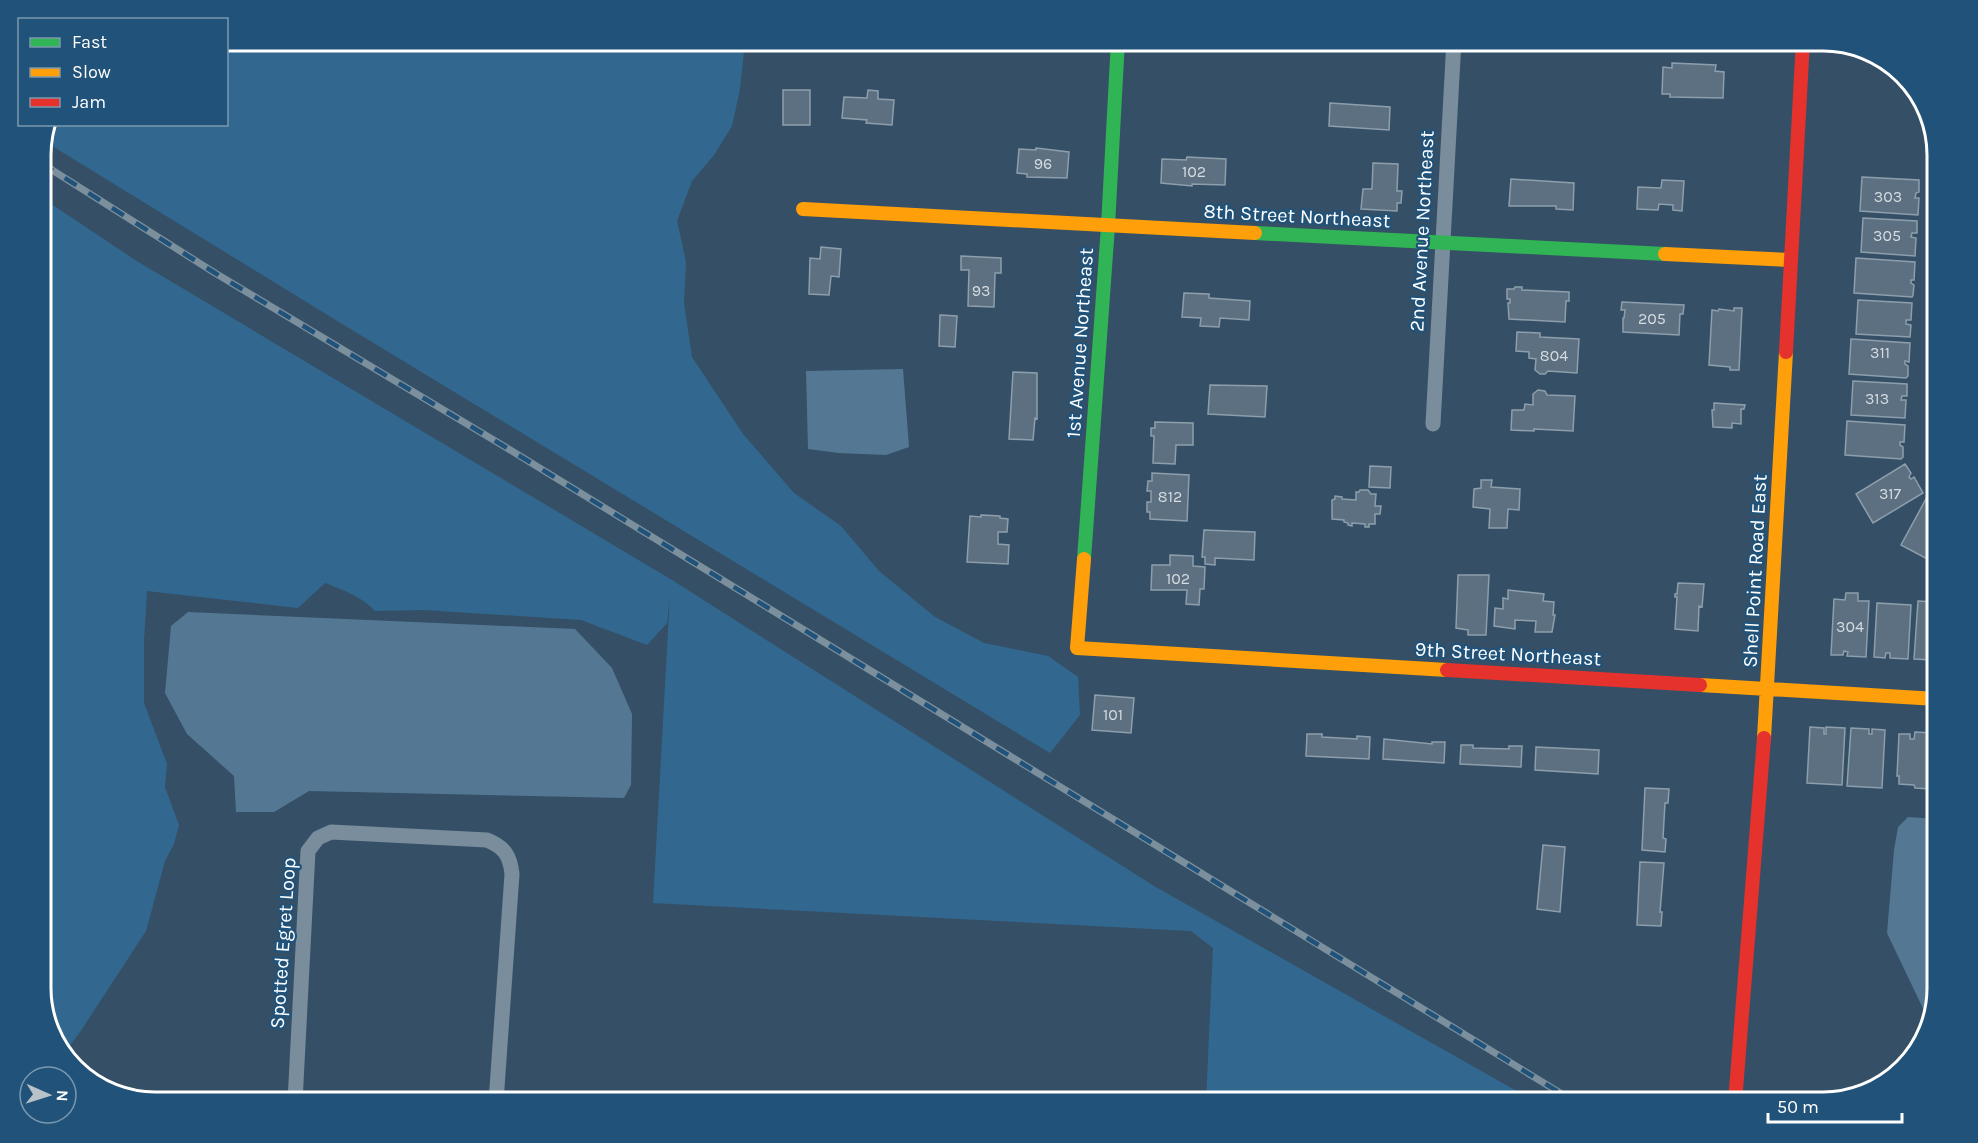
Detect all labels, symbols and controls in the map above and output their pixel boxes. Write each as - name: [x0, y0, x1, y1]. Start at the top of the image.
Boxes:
- legend: [18, 18, 228, 126]
- text: Fast: [72, 31, 107, 53]
- text: Slow: [72, 61, 111, 83]
- text: Jam: [72, 91, 106, 113]
- street label: 2nd Avenue Northeast: [1405, 129, 1439, 332]
- house number: 96: [1034, 154, 1052, 173]
- house number: 102: [1182, 162, 1206, 181]
- house number: 303: [1874, 187, 1902, 206]
- street label: 8th Street Northeast: [1203, 200, 1391, 232]
- house number: 305: [1873, 226, 1901, 245]
- street label: 1st Avenue Northeast: [1062, 247, 1098, 439]
- house number: 93: [972, 281, 990, 300]
- house number: 205: [1638, 309, 1666, 328]
- house number: 311: [1870, 343, 1890, 362]
- house number: 804: [1540, 346, 1568, 365]
- house number: 313: [1865, 389, 1889, 408]
- street label: Shell Point Road East: [1738, 473, 1772, 668]
- house number: 317: [1879, 484, 1902, 503]
- house number: 812: [1158, 487, 1182, 506]
- house number: 102: [1166, 569, 1190, 588]
- house number: 304: [1836, 617, 1864, 636]
- street label: 9th Street Northeast: [1414, 638, 1602, 670]
- house number: 101: [1103, 705, 1123, 724]
- street label: Spotted Egret Loop: [266, 856, 300, 1030]
- north arrow: [18, 1065, 78, 1125]
- scale bar: [1768, 1086, 1902, 1124]
- text: N: [53, 1090, 72, 1102]
- text: 50 m: [1777, 1096, 1819, 1118]

